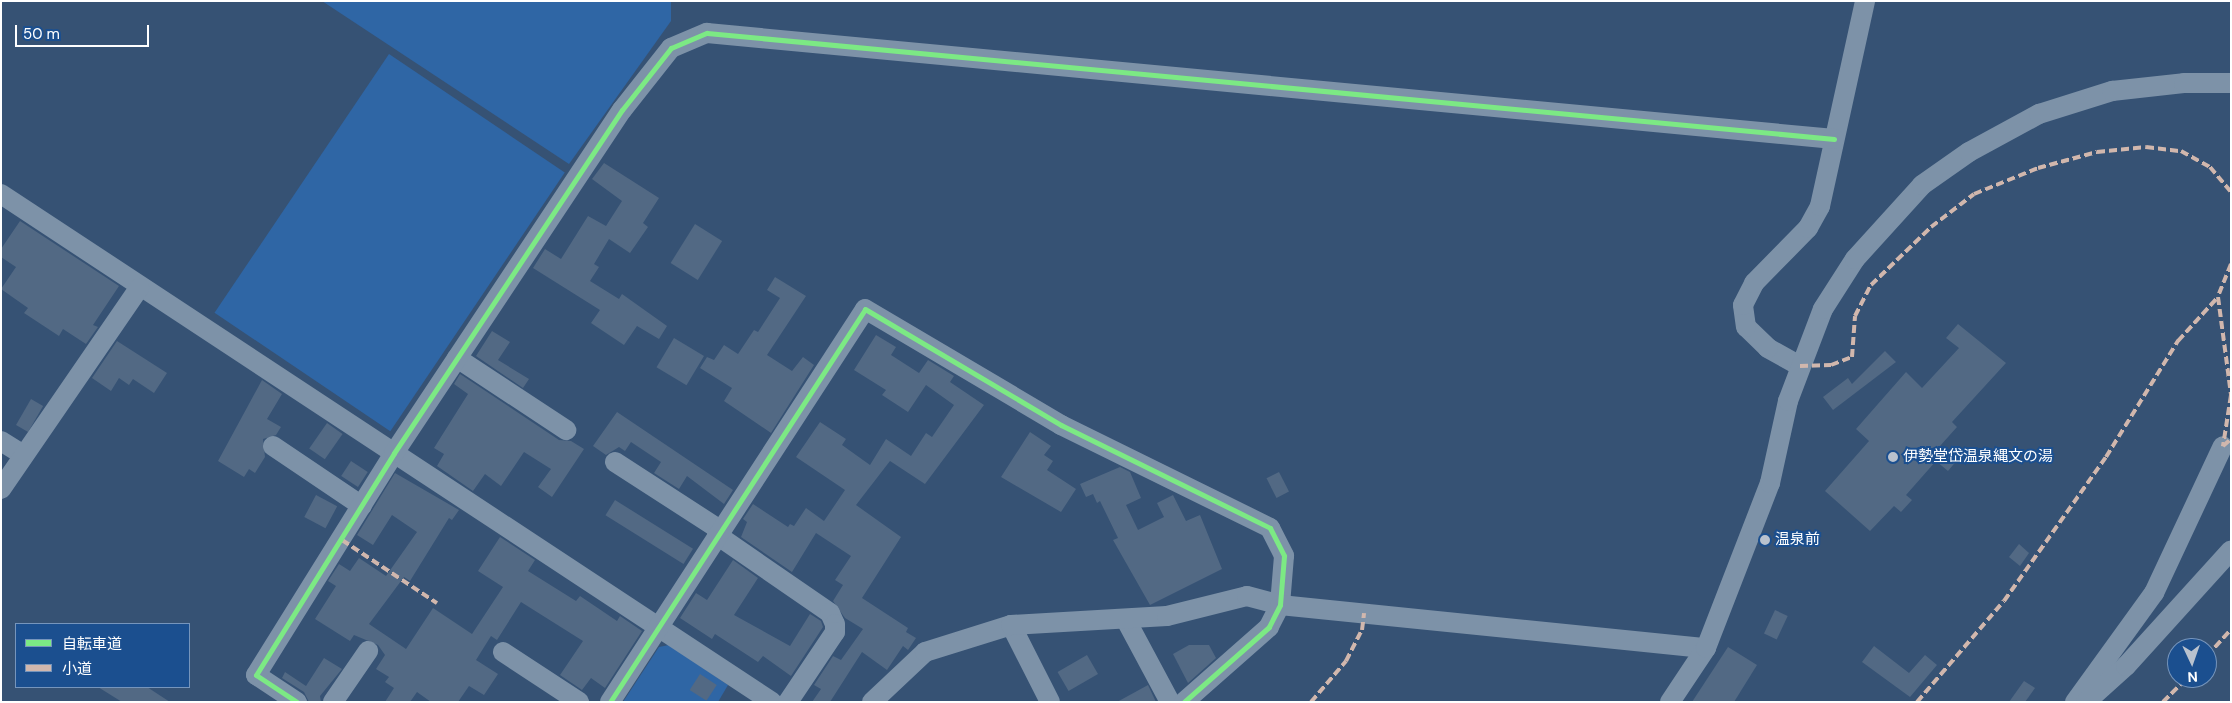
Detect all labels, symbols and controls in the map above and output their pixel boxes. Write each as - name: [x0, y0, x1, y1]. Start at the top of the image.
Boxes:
- scale bar: [18, 15, 151, 47]
- text: 50 m: [23, 24, 60, 44]
- place label: 伊勢堂岱温泉縄文の湯: [1903, 448, 2053, 466]
- marker: 伊勢堂岱温泉縄文の湯: [1887, 451, 1899, 463]
- place label: 温泉前: [1775, 531, 1820, 549]
- marker: 温泉前: [1759, 534, 1771, 546]
- legend: [15, 623, 190, 688]
- text: 自転車道: [62, 634, 122, 654]
- north arrow: [2167, 638, 2217, 688]
- text: 小道: [62, 659, 92, 679]
- text: N: [2187, 668, 2198, 686]

